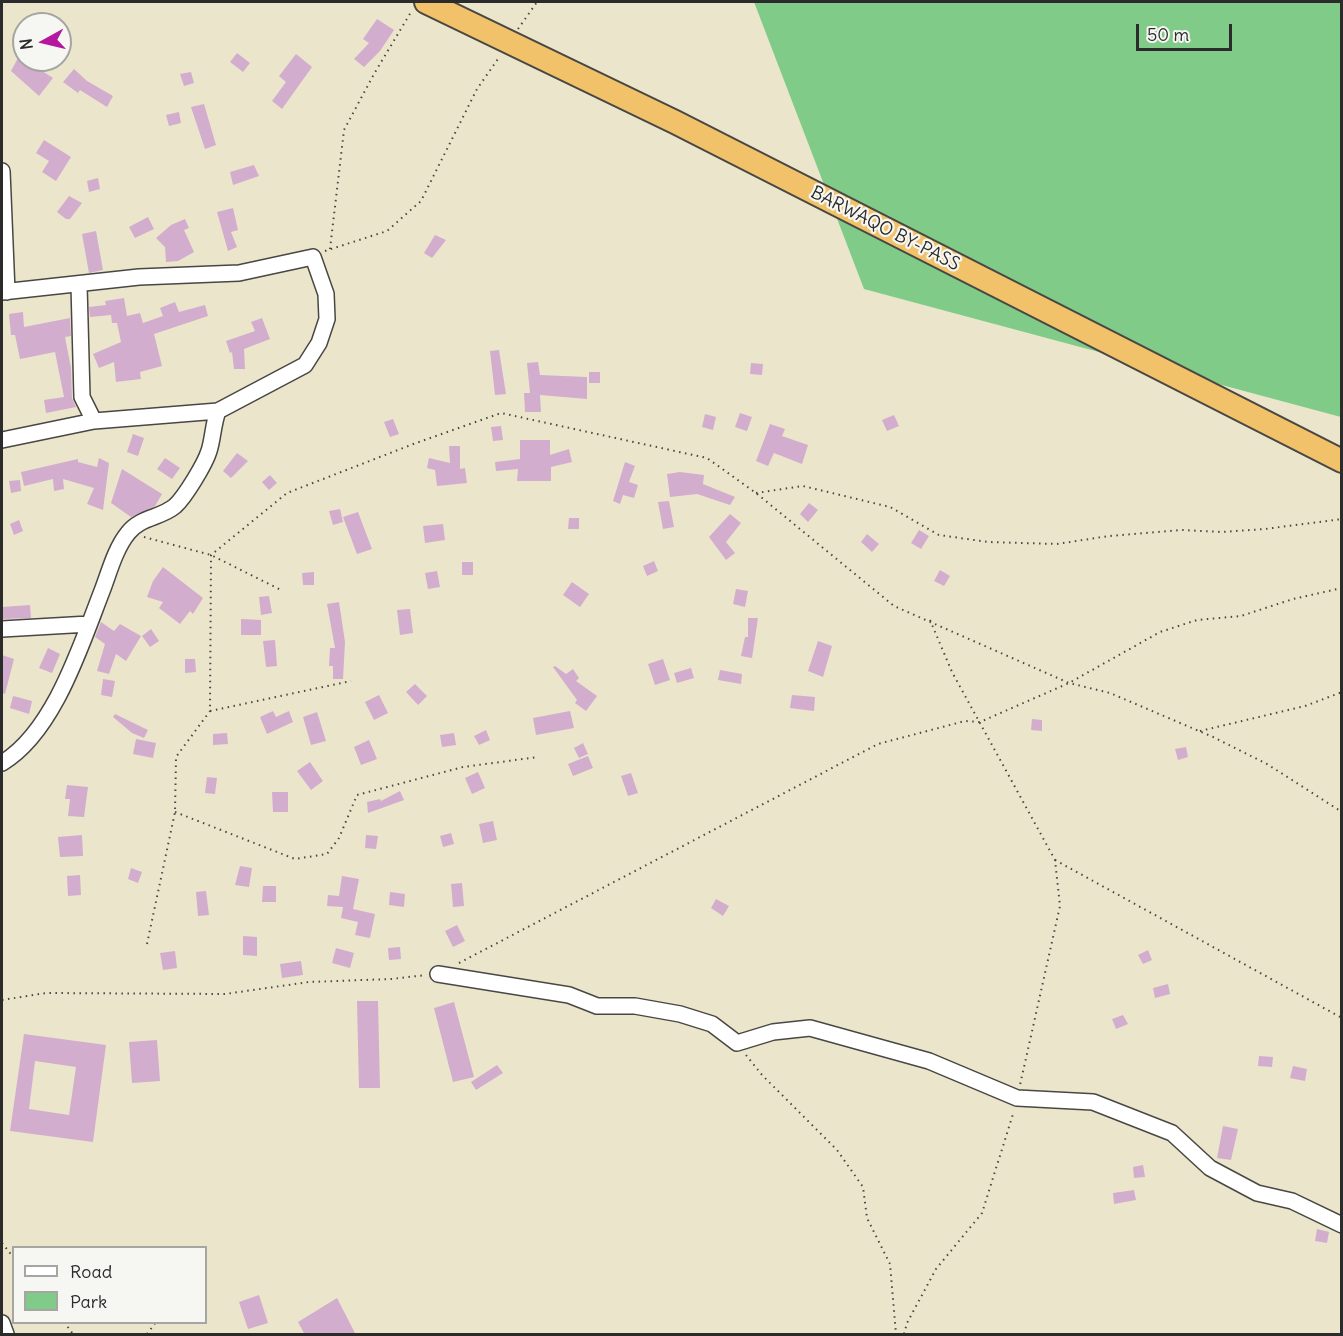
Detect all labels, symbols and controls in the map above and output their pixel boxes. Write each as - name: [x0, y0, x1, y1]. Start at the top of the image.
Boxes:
- north arrow: [12, 12, 72, 72]
- scale bar: [1139, 12, 1235, 50]
- text: 50 m: [1147, 23, 1189, 46]
- text: N: [15, 37, 37, 51]
- street label: BARWAQO BY-PASS: [807, 182, 963, 276]
- legend: [12, 1246, 207, 1324]
- text: Road: [70, 1260, 112, 1283]
- text: Park: [70, 1290, 107, 1313]

